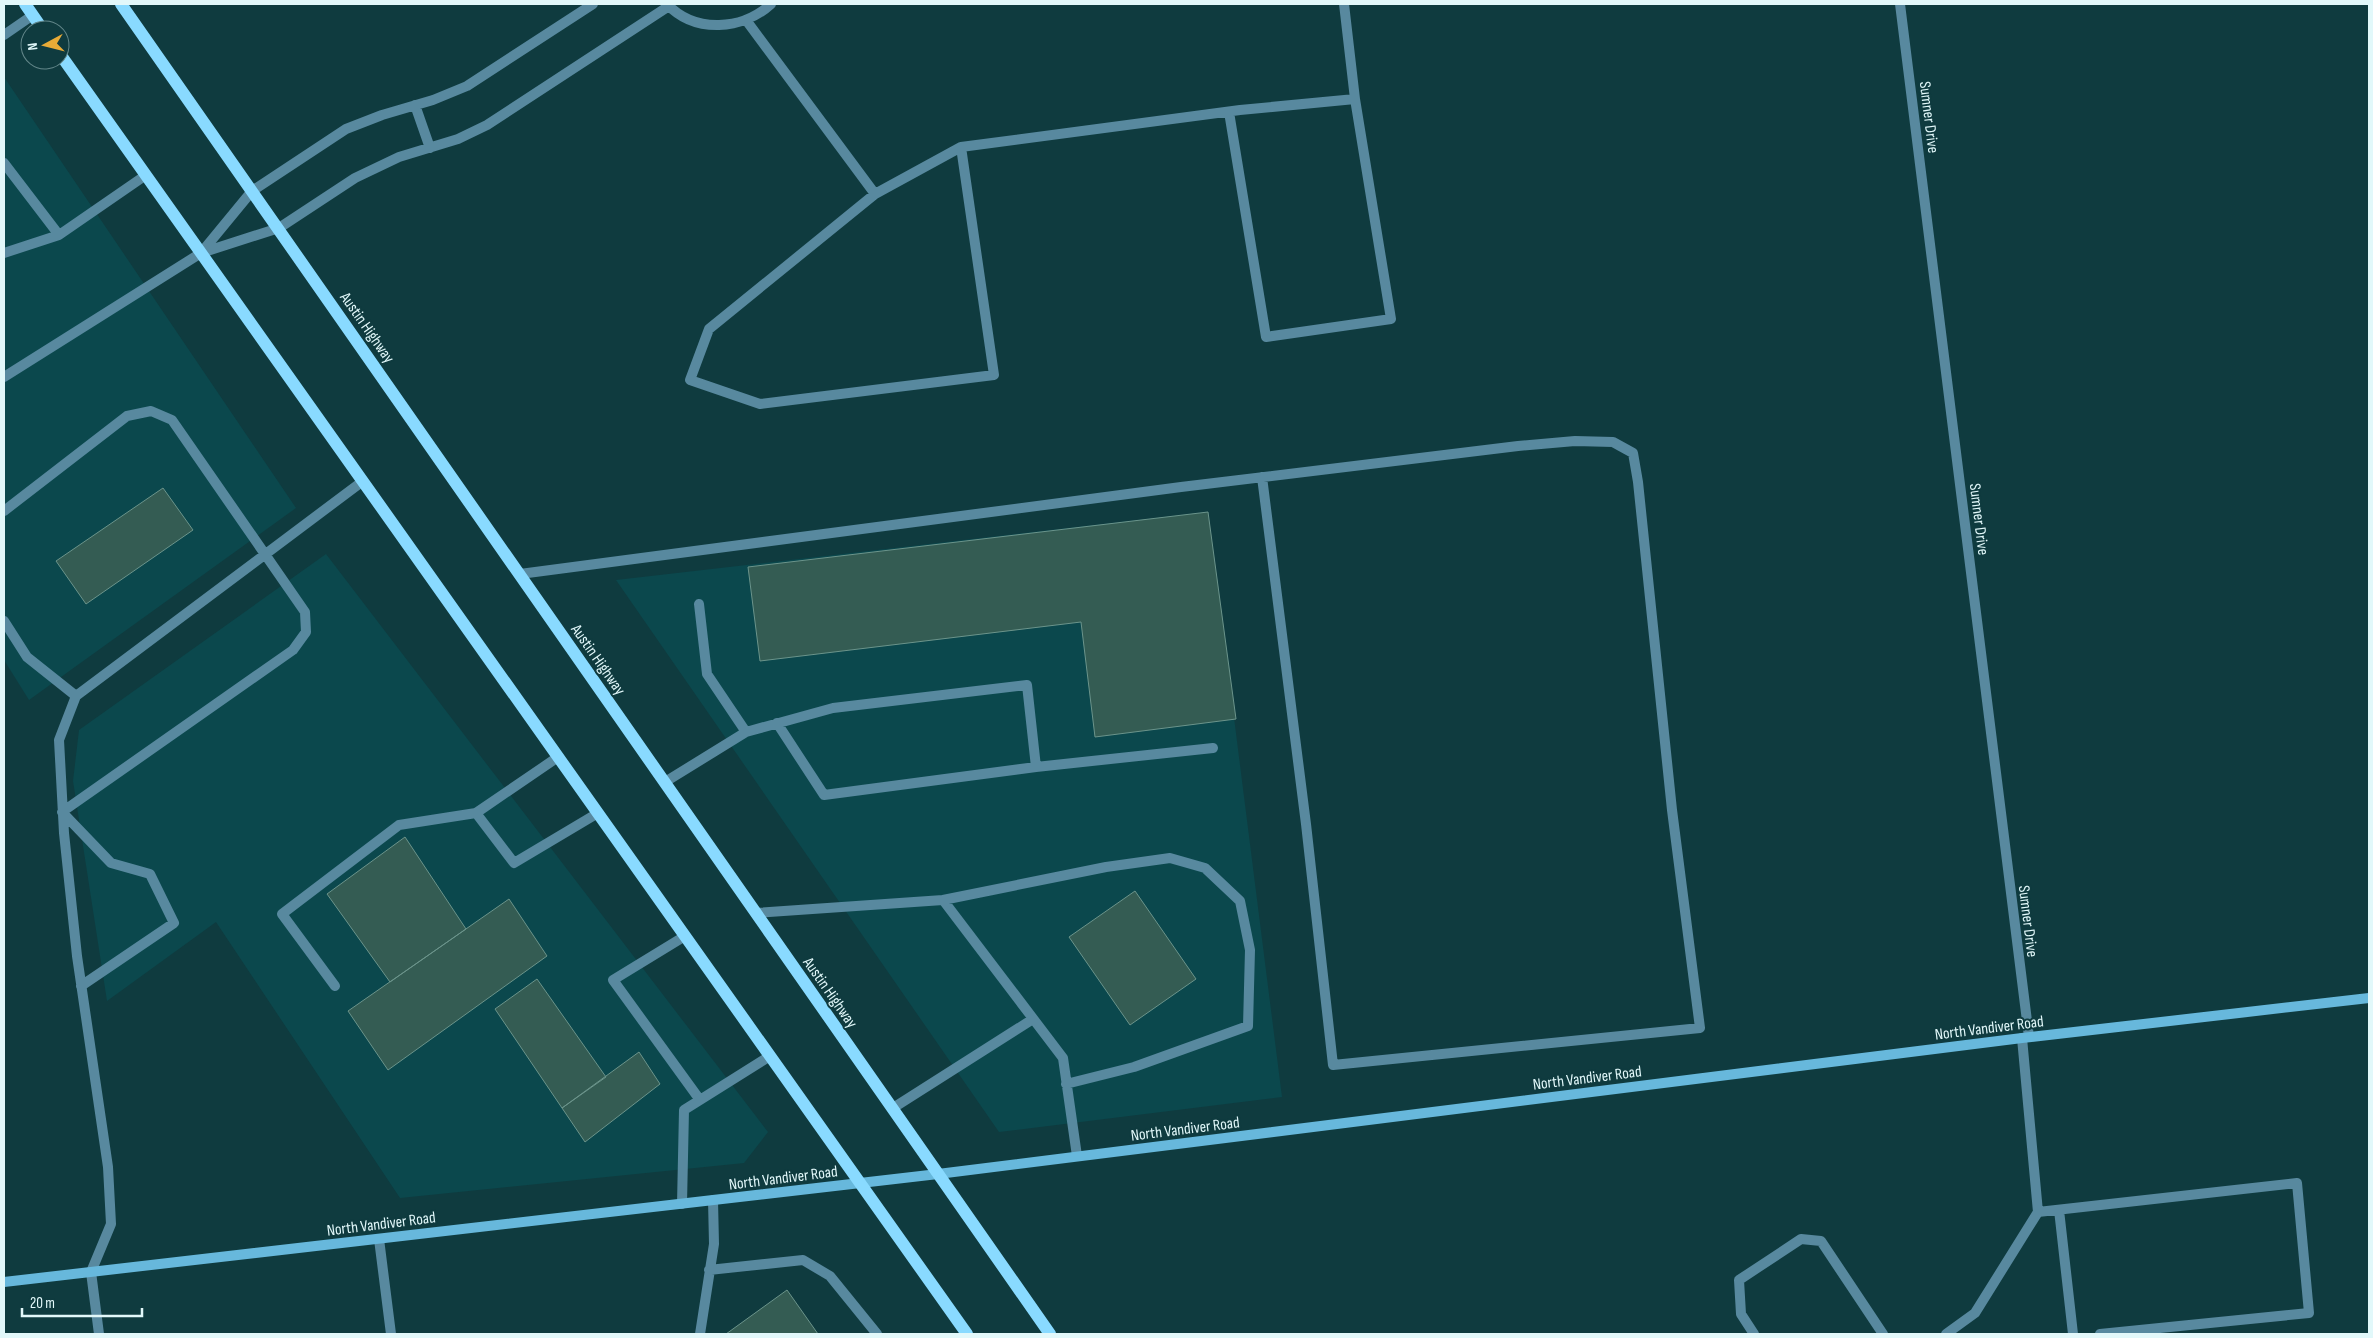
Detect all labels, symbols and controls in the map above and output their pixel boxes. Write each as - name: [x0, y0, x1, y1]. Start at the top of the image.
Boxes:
- north arrow: [20, 20, 70, 70]
- text: N: [24, 42, 41, 51]
- street label: Sumner Drive: [1915, 80, 1942, 154]
- street label: Austin Highway: [335, 288, 398, 367]
- street label: Sumner Drive: [1965, 482, 1992, 556]
- street label: Austin Highway: [566, 620, 629, 699]
- street label: Sumner Drive: [2014, 884, 2041, 958]
- street label: Austin Highway: [798, 953, 861, 1032]
- street label: North Vandiver Road: [1934, 1012, 2045, 1045]
- street label: North Vandiver Road: [1532, 1062, 1643, 1095]
- street label: North Vandiver Road: [1130, 1113, 1241, 1146]
- street label: North Vandiver Road: [728, 1162, 839, 1195]
- street label: North Vandiver Road: [326, 1208, 437, 1241]
- scale bar: [22, 1286, 142, 1318]
- text: 20 m: [30, 1294, 55, 1313]

